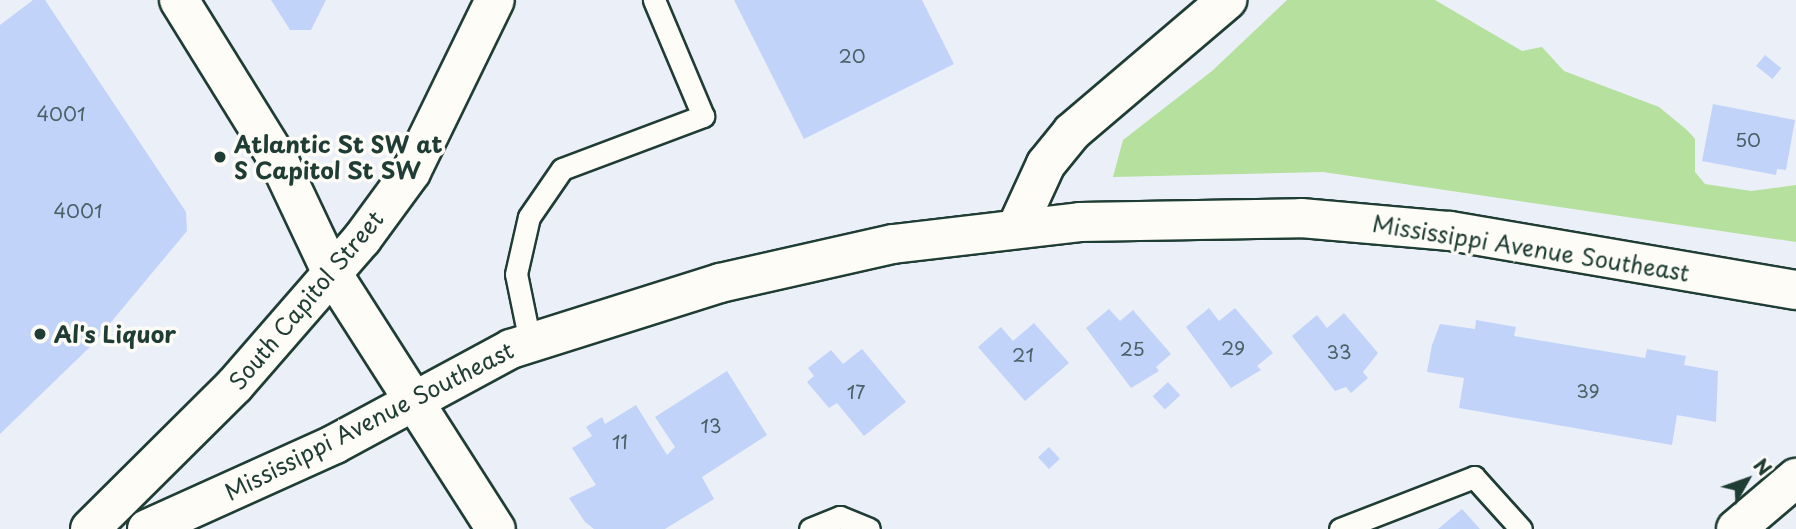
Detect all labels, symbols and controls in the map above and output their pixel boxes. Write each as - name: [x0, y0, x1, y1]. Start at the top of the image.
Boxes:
- house number: 20: [838, 45, 866, 67]
- house number: 4001: [37, 103, 85, 125]
- house number: 50: [1735, 129, 1761, 151]
- place label: Atlantic St SW at S Capitol St SW: [234, 130, 442, 184]
- marker: Atlantic St SW at S Capitol St SW: [212, 149, 228, 165]
- house number: 4001: [54, 200, 102, 222]
- street label: South Capitol Street: [222, 204, 390, 396]
- street label: Mississippi Avenue Southeast: [1371, 209, 1691, 287]
- place label: Al's Liquor: [54, 320, 177, 348]
- marker: Al's Liquor: [32, 326, 48, 342]
- street label: Mississippi Avenue Southeast: [220, 336, 518, 506]
- house number: 29: [1221, 337, 1245, 359]
- house number: 25: [1119, 338, 1145, 360]
- house number: 33: [1327, 341, 1351, 363]
- house number: 21: [1012, 344, 1034, 366]
- house number: 39: [1576, 380, 1600, 402]
- house number: 17: [847, 381, 865, 403]
- house number: 13: [700, 415, 722, 437]
- house number: 11: [612, 431, 628, 453]
- north arrow: [1712, 445, 1782, 515]
- text: N: [1748, 452, 1779, 481]

